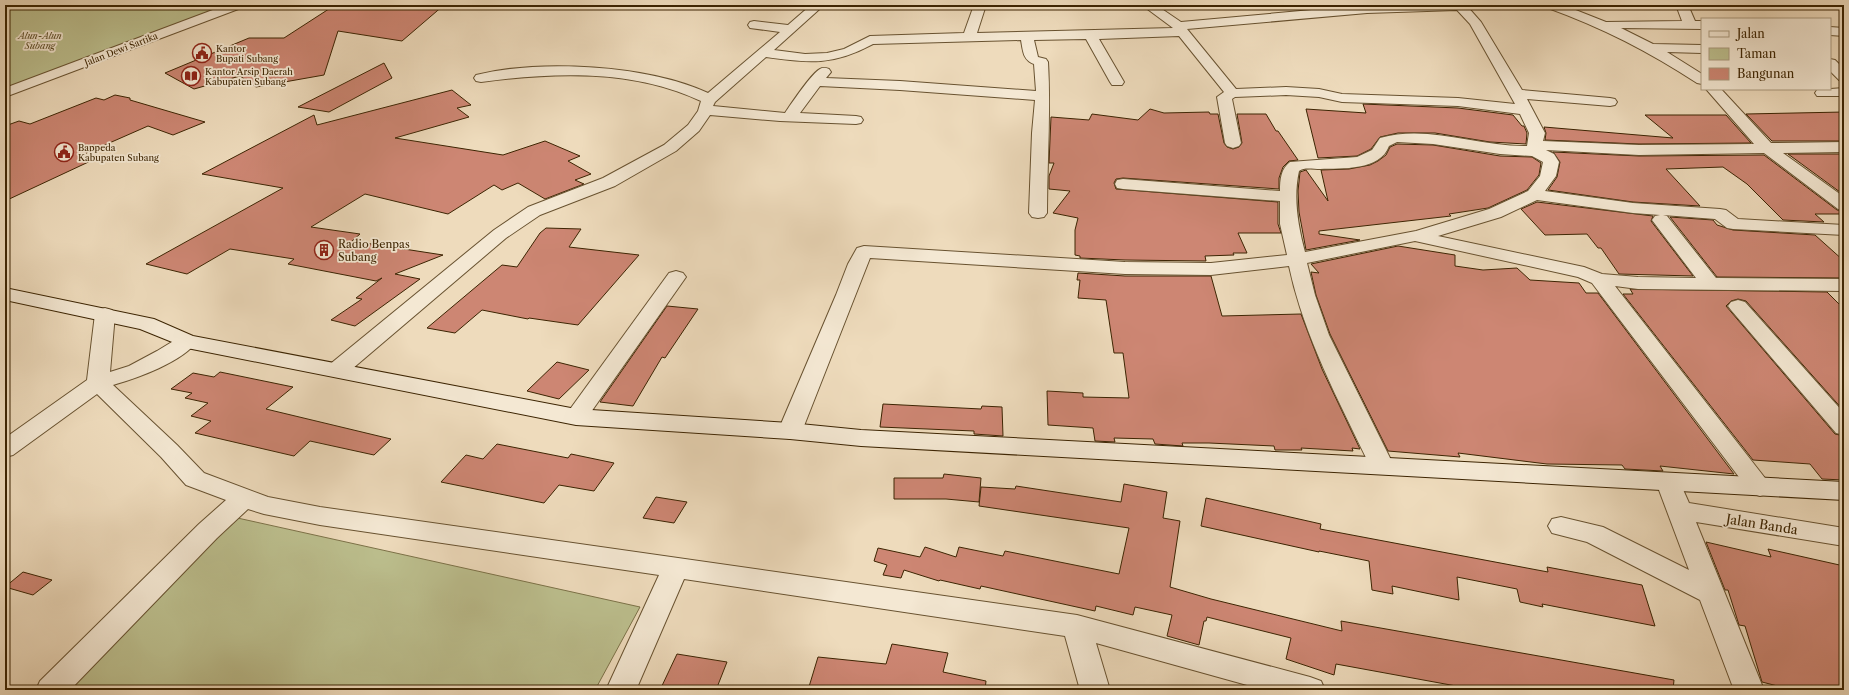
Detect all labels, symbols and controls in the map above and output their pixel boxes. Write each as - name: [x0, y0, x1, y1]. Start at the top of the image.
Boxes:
- legend: [1701, 18, 1831, 90]
- text: Jalan: [1735, 26, 1765, 41]
- park label: Alun-Alun Subang: [16, 30, 62, 51]
- street label: Jalan Dewi Sartika: [81, 30, 159, 69]
- public building icon: Kantor Bupati Subang: [191, 42, 213, 64]
- place label: Kantor Bupati Subang: [216, 43, 278, 64]
- text: Taman: [1737, 46, 1777, 61]
- library icon: Kantor Arsip Daerah Kabupaten Subang: [180, 65, 202, 87]
- place label: Kantor Arsip Daerah Kabupaten Subang: [205, 66, 293, 87]
- text: Bangunan: [1737, 66, 1795, 81]
- public building icon: Bappeda Kabupaten Subang: [53, 141, 75, 163]
- place label: Bappeda Kabupaten Subang: [78, 142, 159, 163]
- place label: Radio Benpas Subang: [338, 237, 410, 264]
- building icon: Radio Benpas Subang: [313, 239, 335, 261]
- street label: Jalan Banda: [1723, 510, 1799, 538]

